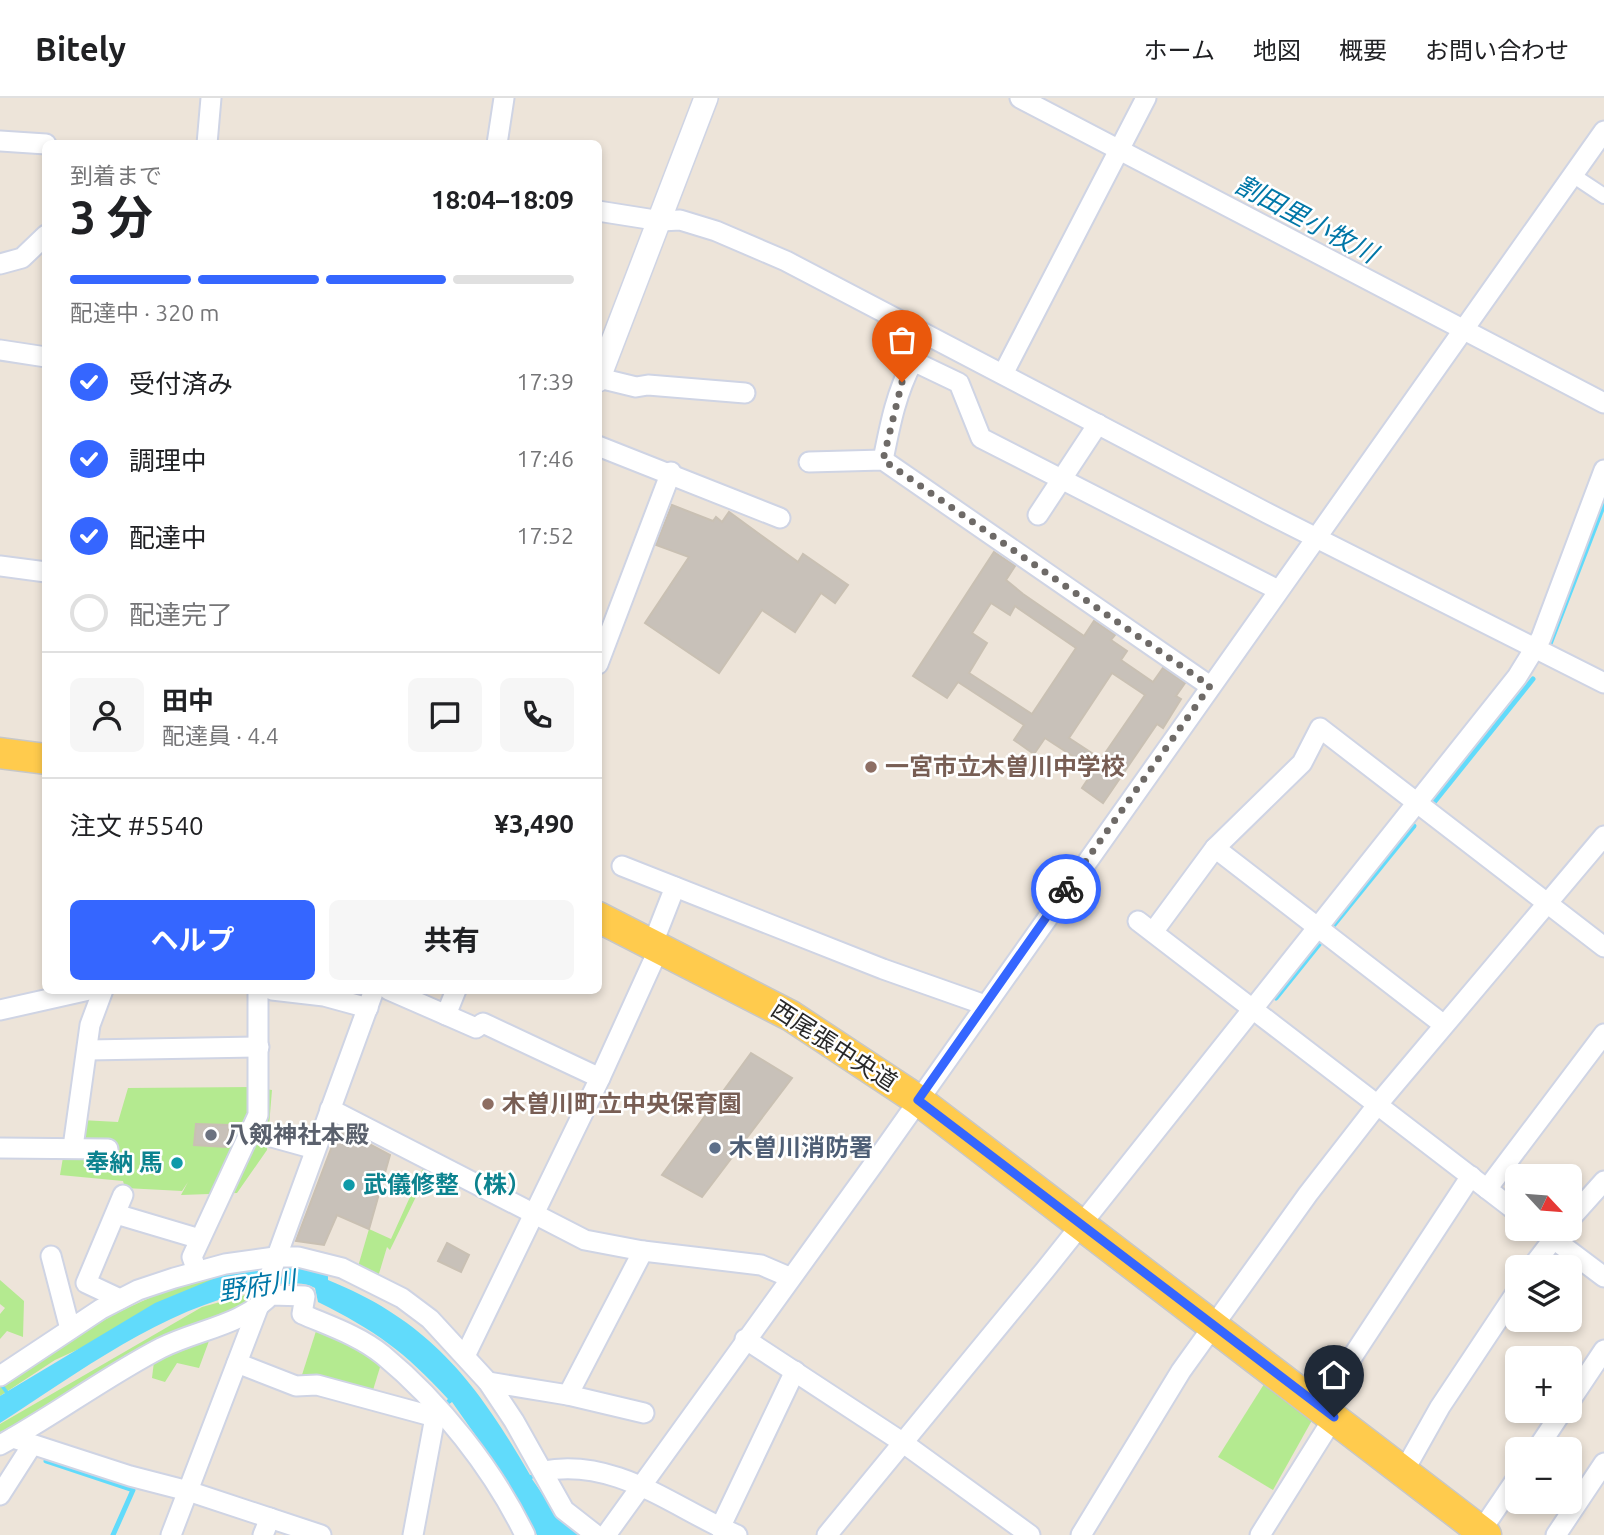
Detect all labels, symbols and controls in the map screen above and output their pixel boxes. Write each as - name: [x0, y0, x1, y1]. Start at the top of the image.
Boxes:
- text: Bitely: [35, 30, 126, 67]
- text: ホーム: [1144, 37, 1215, 64]
- text: 地図: [1253, 37, 1301, 64]
- text: 概要: [1339, 37, 1387, 64]
- text: お問い合わせ: [1425, 37, 1569, 64]
- text: 到着まで: [70, 163, 162, 188]
- water label: 割田里小牧川: [1231, 169, 1385, 269]
- text: 18:04–18:09: [431, 185, 574, 214]
- text: 3 分: [70, 191, 153, 243]
- text: 配達中 · 320 m: [70, 300, 219, 325]
- pin: [872, 310, 932, 382]
- icon: bag: [883, 321, 921, 359]
- icon: check: [70, 363, 108, 401]
- text: 受付済み: [129, 369, 233, 398]
- text: 17:39: [516, 369, 574, 394]
- icon: check: [70, 440, 108, 478]
- text: 調理中: [129, 446, 207, 475]
- text: 17:46: [516, 446, 574, 471]
- icon: check: [70, 517, 108, 555]
- text: 配達中: [129, 523, 207, 552]
- text: 17:52: [516, 523, 574, 548]
- text: 配達完了: [129, 600, 233, 629]
- button: person: [70, 678, 144, 752]
- button: chat: [408, 678, 482, 752]
- button: phone: [500, 678, 574, 752]
- text: 田中: [162, 686, 214, 715]
- text: 配達員 · 4.4: [162, 723, 279, 748]
- place label: 一宮市立木曽川中学校: [885, 753, 1125, 780]
- marker: 一宮市立木曽川中学校: [863, 759, 879, 775]
- text: ¥3,490: [494, 809, 574, 838]
- text: 注文 #5540: [70, 811, 204, 840]
- courier: [1031, 854, 1101, 924]
- icon: bike: [1047, 870, 1085, 908]
- button: ヘルプ: [70, 900, 315, 980]
- button: 共有: [329, 900, 574, 980]
- street label: 西尾張中央道: [767, 995, 902, 1096]
- place label: 木曽川町立中央保育園: [502, 1090, 742, 1117]
- marker: 木曽川町立中央保育園: [480, 1096, 496, 1112]
- place label: 八剱神社本殿: [225, 1121, 369, 1148]
- marker: 八剱神社本殿: [203, 1127, 219, 1143]
- place label: 木曽川消防署: [729, 1134, 873, 1161]
- marker: 木曽川消防署: [707, 1140, 723, 1156]
- place label: 奉納 馬: [85, 1149, 163, 1176]
- marker: 奉納 馬: [169, 1155, 185, 1171]
- north arrow: [1505, 1164, 1582, 1241]
- map controls: [1505, 1164, 1582, 1514]
- place label: 武儀修整（株）: [363, 1171, 531, 1198]
- marker: 武儀修整（株）: [341, 1177, 357, 1193]
- button: layers: [1505, 1255, 1582, 1332]
- water label: 野府川: [216, 1265, 301, 1306]
- pin: [1304, 1345, 1364, 1417]
- button: +: [1505, 1346, 1582, 1423]
- icon: home: [1315, 1356, 1353, 1394]
- button: −: [1505, 1437, 1582, 1514]

